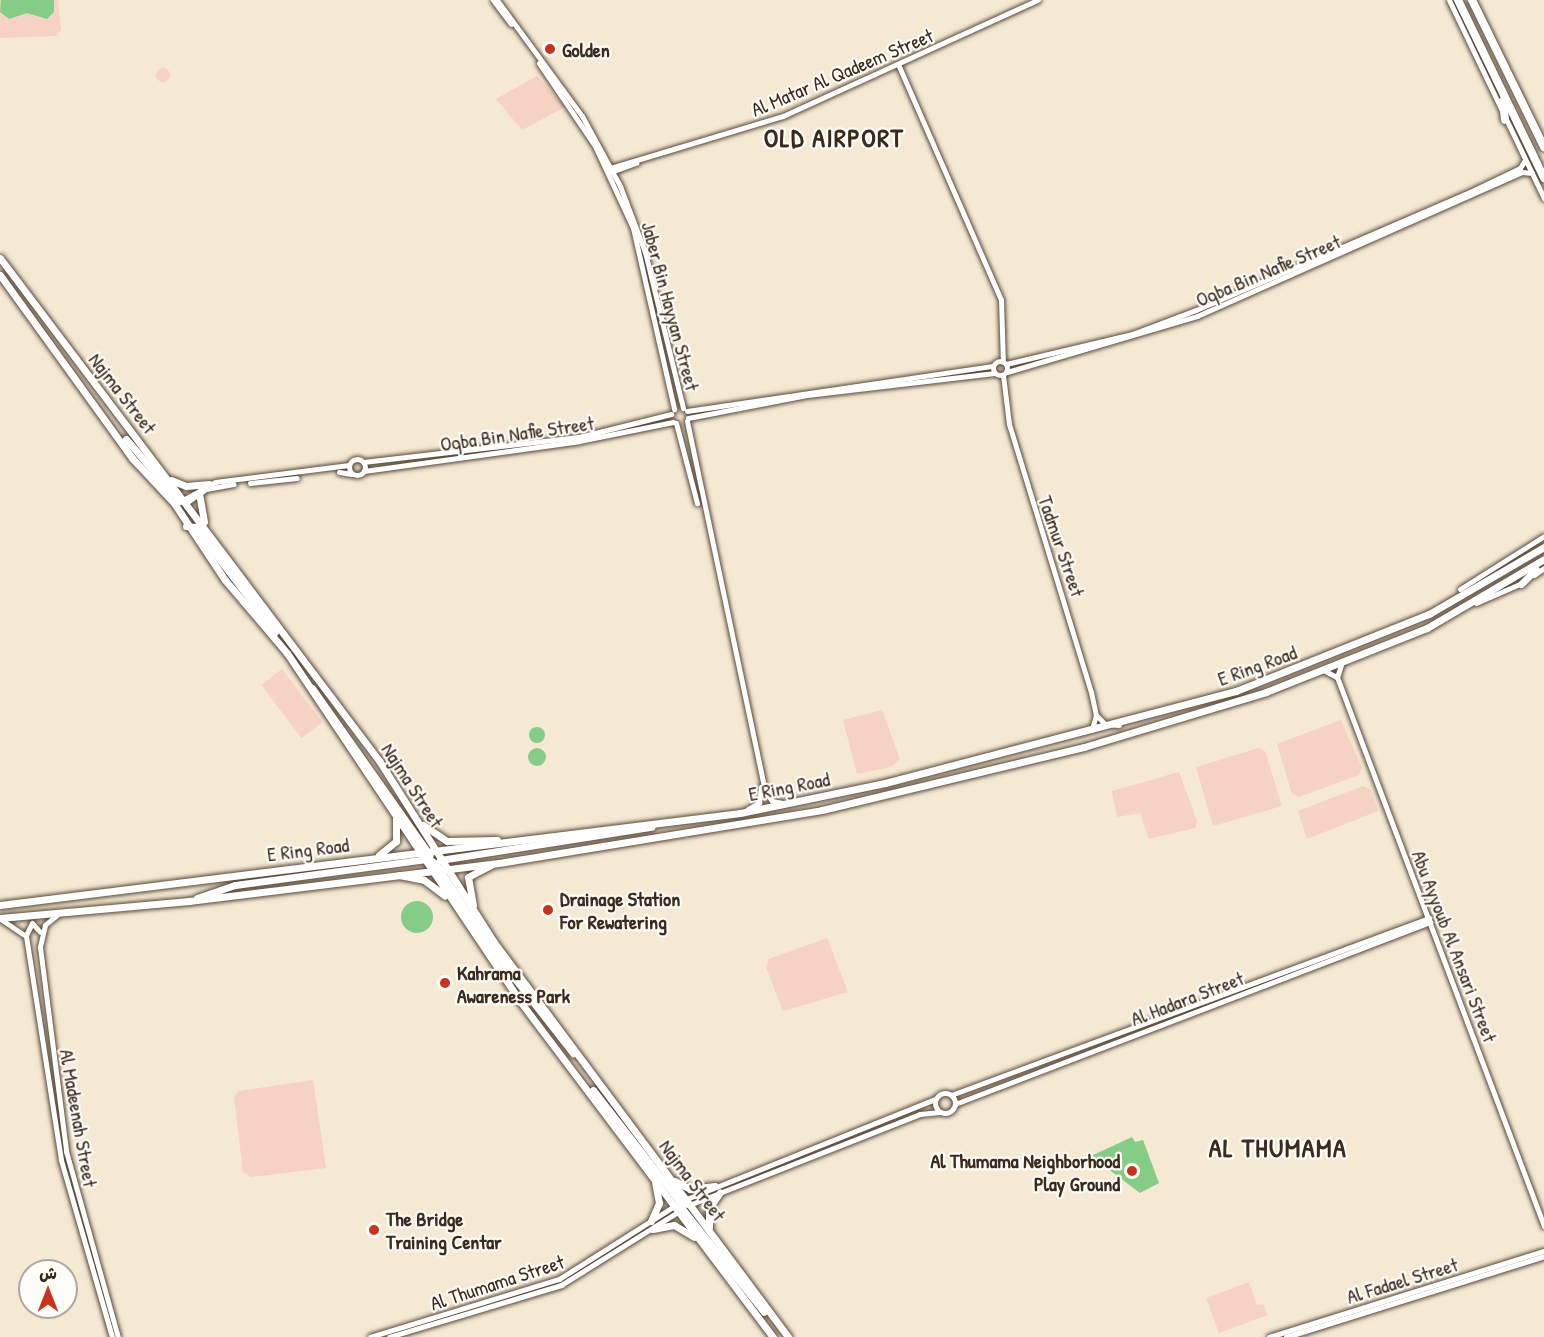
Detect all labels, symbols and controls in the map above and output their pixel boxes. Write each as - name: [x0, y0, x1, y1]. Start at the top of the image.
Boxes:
- street label: Al Matar Al Qadeem Street: [747, 23, 937, 121]
- place label: Golden: [562, 37, 610, 61]
- marker: Golden: [543, 42, 557, 56]
- district label: OLD AIRPORT: [764, 122, 904, 154]
- street label: Jaber Bin Hayyan Street: [637, 219, 705, 393]
- street label: Oqba Bin Nafie Street: [1192, 229, 1344, 311]
- street label: Najma Street: [84, 348, 162, 438]
- street label: Oqba Bin Nafie Street: [439, 410, 595, 456]
- street label: Tadmur Street: [1033, 492, 1091, 600]
- street label: E Ring Road: [1214, 640, 1300, 690]
- street label: Najma Street: [377, 738, 449, 832]
- street label: E Ring Road: [746, 766, 832, 806]
- street label: E Ring Road: [266, 832, 350, 866]
- street label: Abu Ayyoub Al Ansari Street: [1407, 847, 1503, 1045]
- place label: Drainage Station For Rewatering: [560, 886, 680, 933]
- marker: Drainage Station For Rewatering: [541, 903, 555, 917]
- place label: Kahrama Awareness Park: [457, 960, 570, 1007]
- street label: Al Hadara Street: [1127, 965, 1247, 1031]
- marker: Kahrama Awareness Park: [438, 976, 452, 990]
- street label: Al Madeenah Street: [55, 1047, 103, 1189]
- district label: AL THUMAMA: [1209, 1132, 1347, 1164]
- street label: Najma Street: [655, 1135, 731, 1225]
- place label: Al Thumama Neighborhood Play Ground: [930, 1148, 1120, 1195]
- marker: Al Thumama Neighborhood Play Ground: [1125, 1164, 1139, 1178]
- place label: The Bridge Training Centar: [386, 1206, 502, 1253]
- marker: The Bridge Training Centar: [367, 1223, 381, 1237]
- street label: Al Thumama Street: [427, 1249, 567, 1315]
- street label: Al Fadael Street: [1343, 1252, 1461, 1308]
- north arrow: [18, 1259, 78, 1319]
- text: ش: [39, 1262, 57, 1284]

